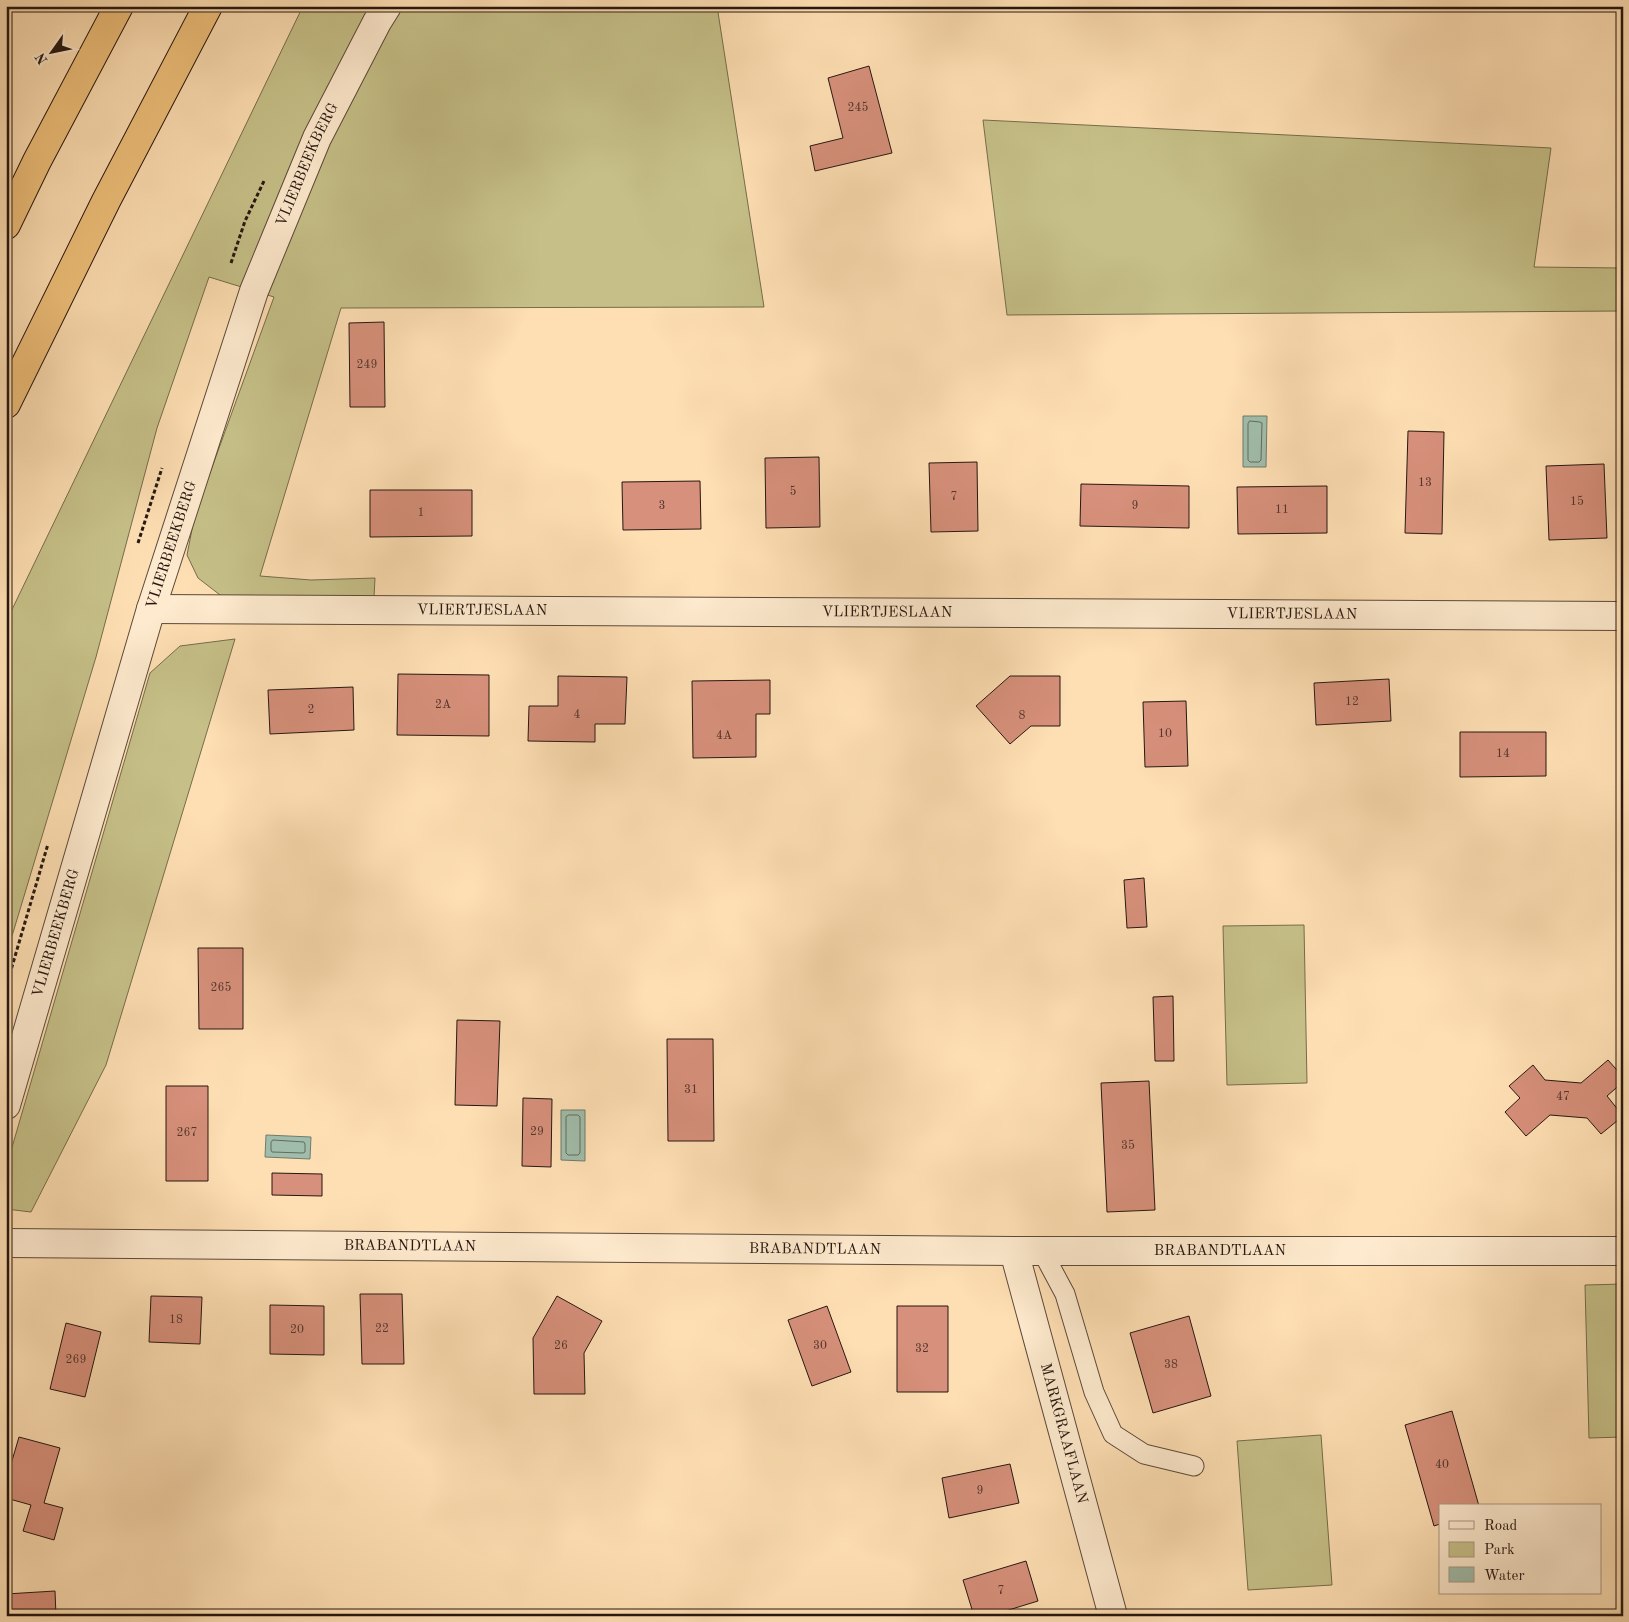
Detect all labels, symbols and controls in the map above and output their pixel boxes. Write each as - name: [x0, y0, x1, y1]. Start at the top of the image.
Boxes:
- north arrow: [28, 28, 78, 78]
- text: N: [33, 50, 51, 67]
- street label: VLIERBEEKBERG: [274, 100, 341, 229]
- house number: 245: [848, 101, 868, 114]
- house number: 249: [357, 359, 377, 371]
- house number: 13: [1418, 477, 1432, 489]
- street label: VLIERBEEKBERG: [144, 479, 199, 611]
- house number: 5: [790, 485, 797, 498]
- house number: 7: [951, 491, 957, 503]
- house number: 15: [1570, 495, 1584, 508]
- house number: 3: [659, 500, 665, 512]
- house number: 9: [1132, 500, 1138, 512]
- house number: 11: [1275, 504, 1289, 516]
- house number: 1: [418, 507, 424, 519]
- street label: VLIERTJESLAAN: [417, 603, 548, 618]
- street label: VLIERTJESLAAN: [822, 605, 953, 620]
- street label: VLIERTJESLAAN: [1227, 607, 1358, 622]
- house number: 12: [1345, 696, 1359, 708]
- house number: 2A: [435, 699, 451, 711]
- house number: 2: [308, 704, 314, 716]
- house number: 4: [574, 709, 581, 721]
- house number: 8: [1019, 710, 1026, 722]
- house number: 10: [1158, 728, 1172, 740]
- house number: 4A: [716, 730, 732, 742]
- house number: 14: [1496, 748, 1510, 760]
- street label: VLIERBEEKBERG: [30, 867, 82, 999]
- house number: 265: [211, 981, 231, 994]
- house number: 31: [684, 1084, 698, 1096]
- house number: 47: [1556, 1091, 1570, 1103]
- house number: 29: [530, 1126, 544, 1138]
- house number: 267: [177, 1127, 197, 1139]
- house number: 35: [1121, 1139, 1135, 1152]
- street label: BRABANDTLAAN: [344, 1238, 477, 1254]
- street label: BRABANDTLAAN: [749, 1241, 882, 1257]
- street label: BRABANDTLAAN: [1154, 1244, 1287, 1259]
- house number: 18: [169, 1314, 183, 1326]
- house number: 22: [375, 1323, 389, 1335]
- house number: 20: [290, 1324, 304, 1336]
- house number: 26: [554, 1340, 568, 1352]
- house number: 30: [813, 1340, 827, 1352]
- house number: 32: [915, 1343, 929, 1355]
- house number: 269: [66, 1354, 86, 1366]
- house number: 38: [1164, 1359, 1178, 1371]
- street label: MARKGRAAFLAAN: [1037, 1362, 1090, 1506]
- house number: 40: [1435, 1459, 1449, 1471]
- house number: 9: [977, 1485, 983, 1497]
- legend: [1439, 1504, 1602, 1594]
- text: Road: [1484, 1519, 1518, 1534]
- text: Park: [1484, 1543, 1515, 1558]
- text: Water: [1484, 1569, 1525, 1584]
- house number: 7: [998, 1585, 1004, 1597]

